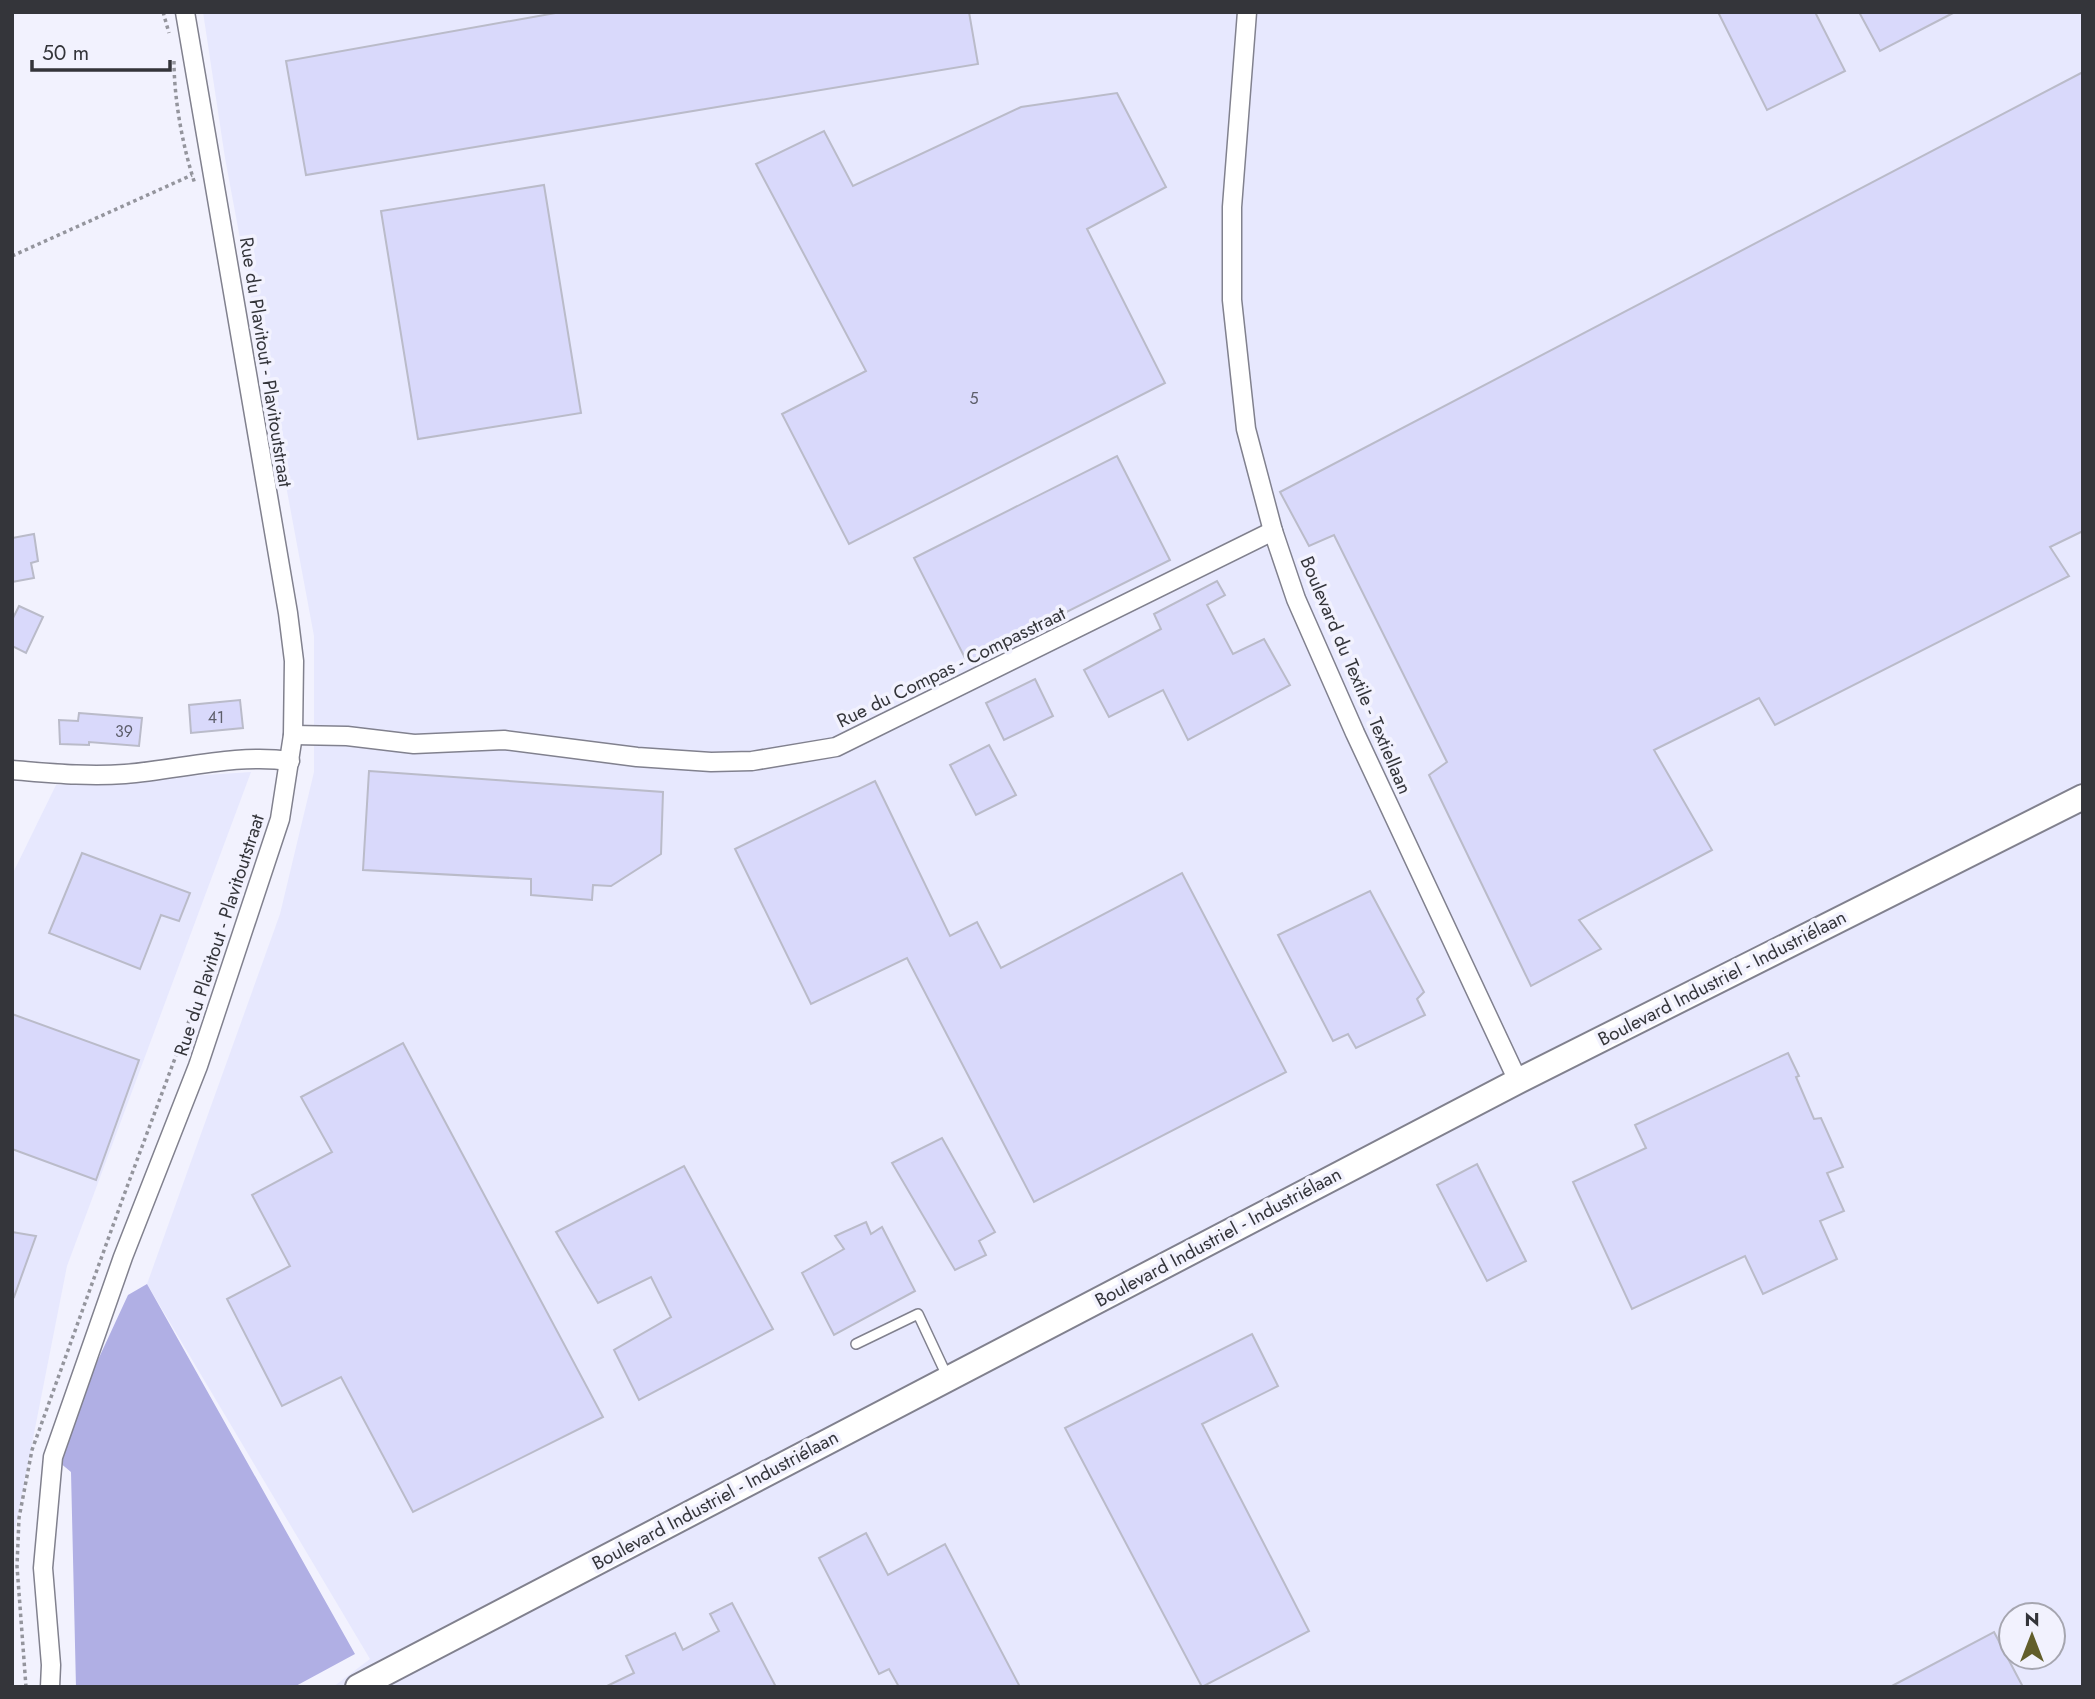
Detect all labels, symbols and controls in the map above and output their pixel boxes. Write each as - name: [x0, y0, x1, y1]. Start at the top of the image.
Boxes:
- scale bar: [32, 28, 170, 72]
- text: 50 m: [42, 38, 89, 68]
- street label: Rue du Plavitout - Plavitoutstraat: [233, 235, 299, 489]
- house number: 5: [969, 387, 979, 410]
- street label: Boulevard du Textile - Textiellaan: [1294, 552, 1418, 798]
- street label: Rue du Compas - Compasstraat: [832, 600, 1070, 734]
- house number: 41: [208, 706, 224, 729]
- house number: 39: [115, 720, 133, 743]
- street label: Rue du Plavitout - Plavitoutstraat: [167, 810, 271, 1059]
- street label: Boulevard Industriel - Industriélaan: [1593, 903, 1851, 1053]
- street label: Boulevard Industriel - Industriélaan: [1090, 1160, 1346, 1314]
- street label: Boulevard Industriel - Industriélaan: [587, 1423, 843, 1577]
- north arrow: [1997, 1601, 2067, 1671]
- text: N: [2024, 1606, 2040, 1633]

